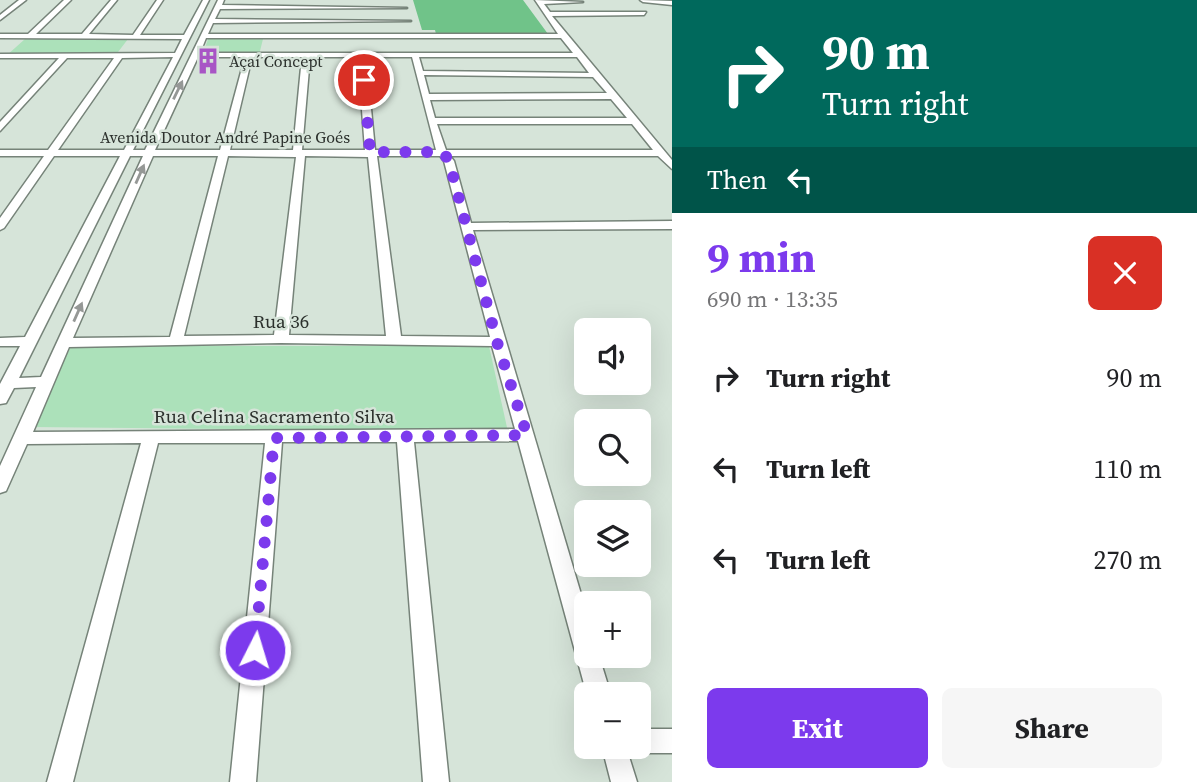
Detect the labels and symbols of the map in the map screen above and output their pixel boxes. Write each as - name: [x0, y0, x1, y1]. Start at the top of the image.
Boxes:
- building icon: Açaí Concept: [193, 46, 223, 76]
- place label: Açaí Concept: [229, 50, 323, 72]
- pin: [334, 50, 394, 110]
- one-way arrow: [172, 80, 184, 100]
- street label: Avenida Doutor André Papine Goés: [100, 126, 350, 148]
- one-way arrow: [135, 164, 146, 185]
- one-way arrow: [72, 302, 84, 322]
- street label: Rua 36: [253, 308, 309, 334]
- street label: Rua Celina Sacramento Silva: [154, 403, 395, 429]
- position arrow: [218, 613, 292, 687]

